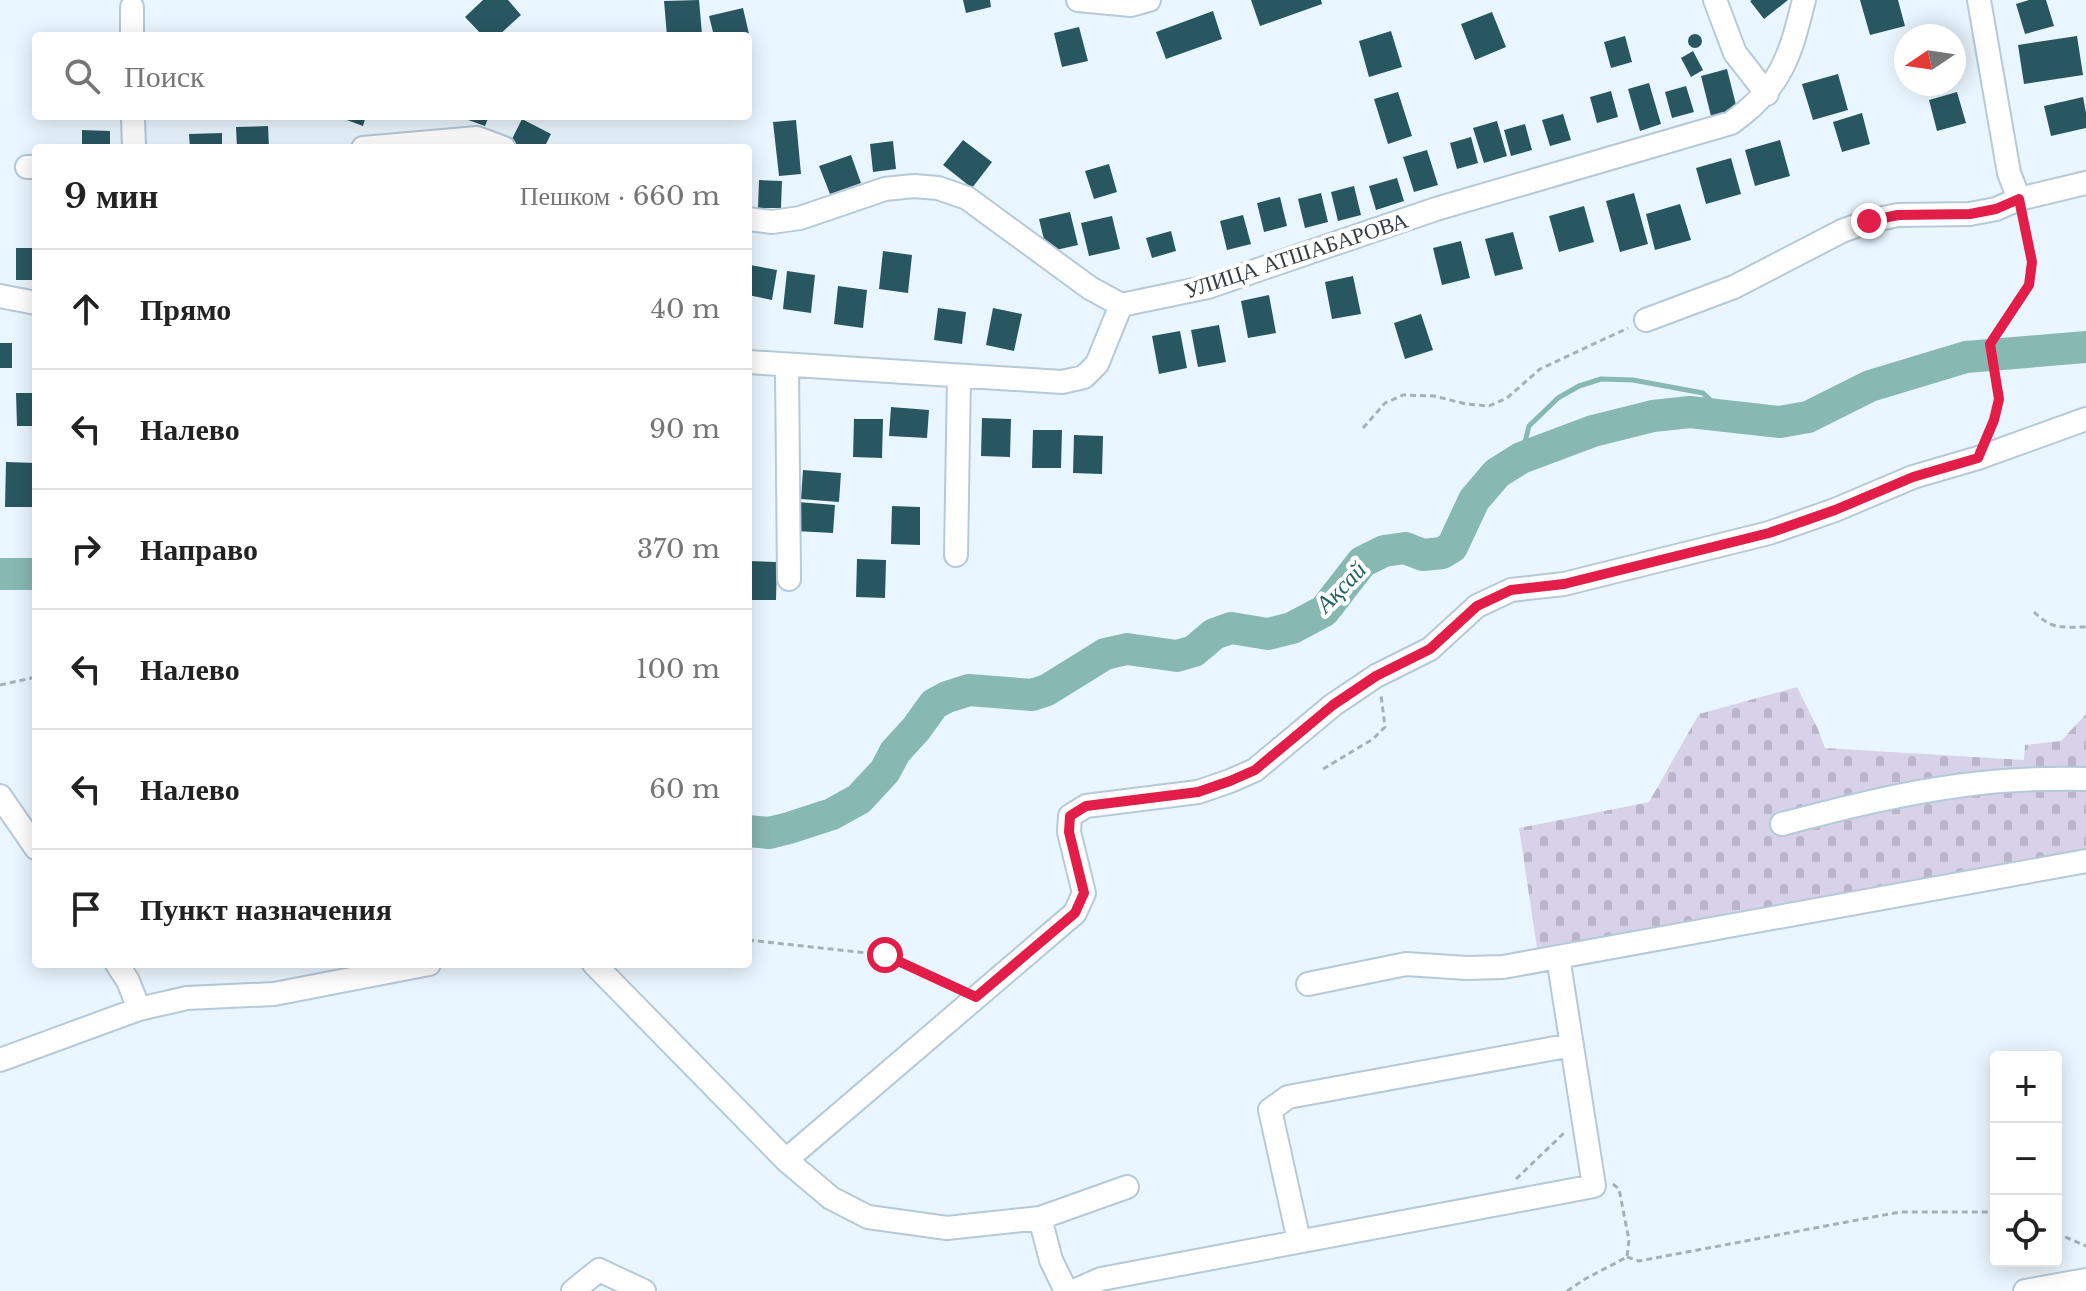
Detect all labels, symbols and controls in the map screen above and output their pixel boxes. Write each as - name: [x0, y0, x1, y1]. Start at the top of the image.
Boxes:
- north arrow: [1894, 24, 1966, 96]
- search box: [32, 32, 752, 120]
- icon: search: [60, 54, 104, 98]
- text: Поиск: [124, 58, 205, 95]
- text: 9 мин: [64, 175, 158, 217]
- text: Пешком · 660 m: [520, 180, 720, 212]
- route end: [1851, 203, 1887, 239]
- street label: УЛИЦА АТШАБАРОВА: [1181, 207, 1411, 304]
- icon: ahead: [64, 287, 108, 331]
- text: Прямо: [140, 291, 231, 328]
- text: 40 m: [651, 293, 720, 325]
- icon: left: [64, 407, 108, 451]
- text: Налево: [140, 411, 240, 448]
- text: 90 m: [649, 413, 720, 445]
- icon: right: [64, 527, 108, 571]
- text: Направо: [140, 531, 258, 568]
- text: 370 m: [637, 533, 720, 565]
- water label: Ақсай: [1308, 555, 1372, 620]
- icon: left: [64, 647, 108, 691]
- text: Налево: [140, 651, 240, 688]
- text: 100 m: [636, 653, 720, 685]
- icon: left: [64, 767, 108, 811]
- text: Налево: [140, 771, 240, 808]
- text: 60 m: [649, 773, 720, 805]
- icon: arrive: [64, 887, 108, 931]
- text: Пункт назначения: [140, 891, 392, 928]
- route start: [867, 937, 903, 973]
- map controls: [1990, 1051, 2062, 1267]
- button: +: [1990, 1051, 2062, 1123]
- button: −: [1990, 1123, 2062, 1195]
- button: locate: [1990, 1195, 2062, 1267]

